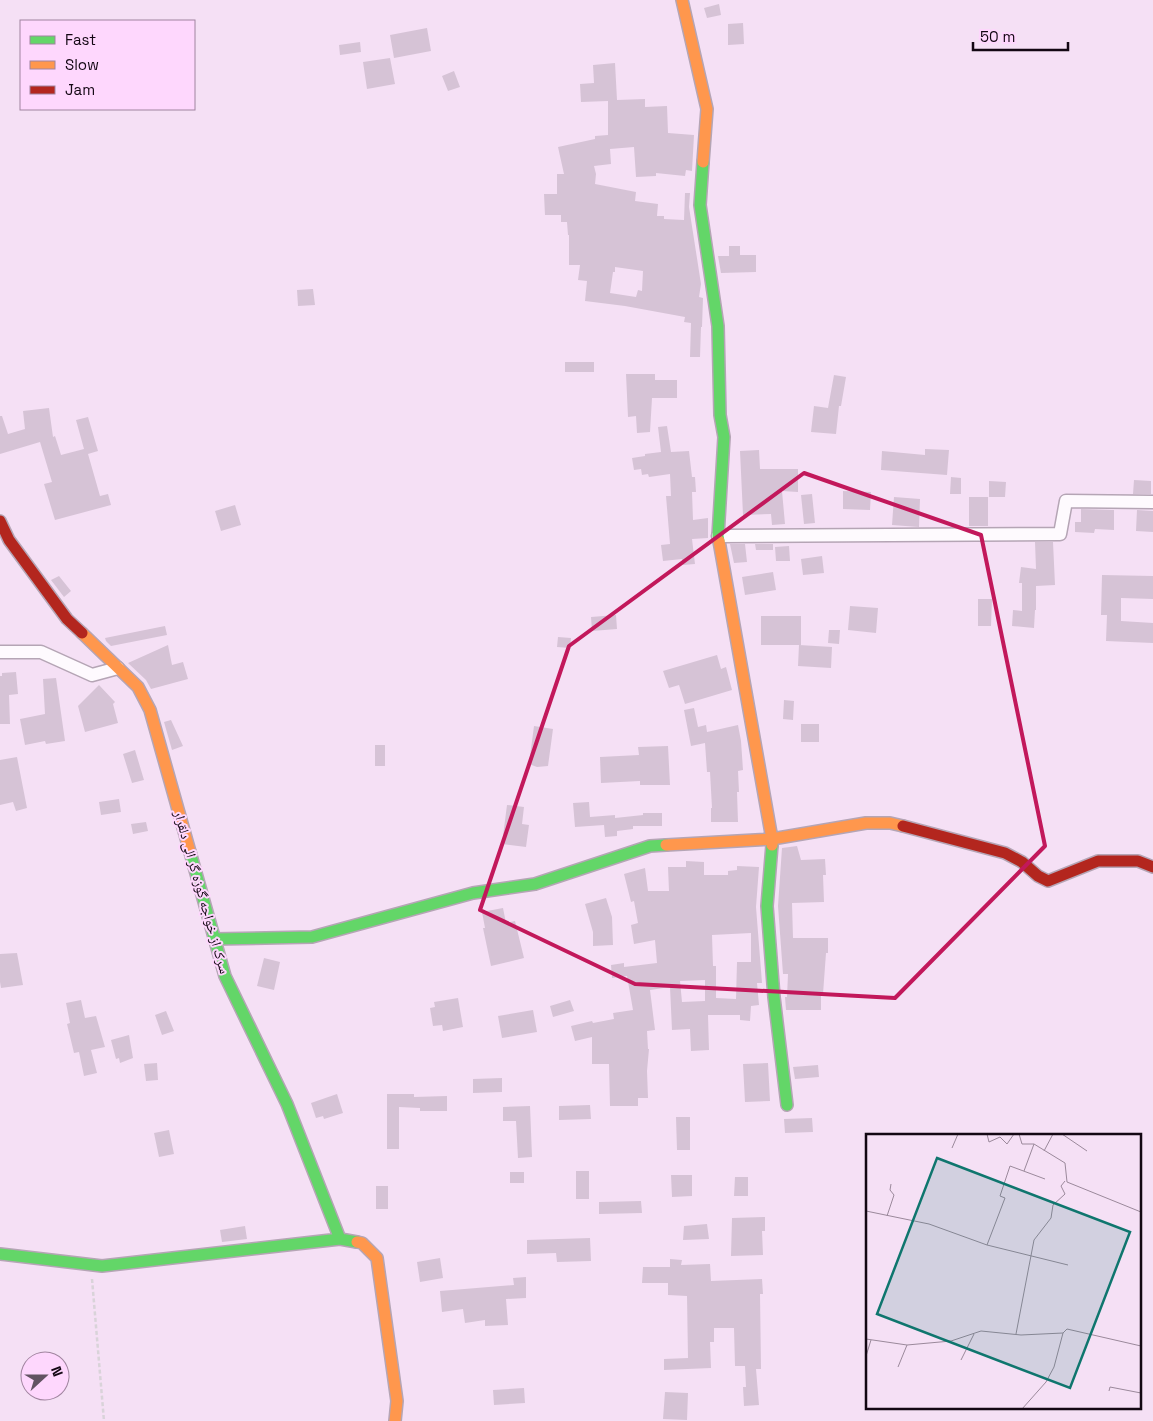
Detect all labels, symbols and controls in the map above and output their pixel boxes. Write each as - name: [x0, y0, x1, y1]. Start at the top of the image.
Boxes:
- legend: [20, 20, 195, 110]
- scale bar: [973, 20, 1068, 52]
- text: 50 m: [980, 27, 1015, 46]
- text: Fast: [65, 30, 96, 49]
- text: Slow: [65, 55, 99, 74]
- text: Jam: [65, 80, 95, 99]
- street label: سرک از خواجه گوزه گر الی دلقرار: [170, 807, 234, 976]
- inset map: [866, 1134, 1140, 1408]
- north arrow: [20, 1351, 70, 1401]
- text: N: [47, 1364, 67, 1379]

